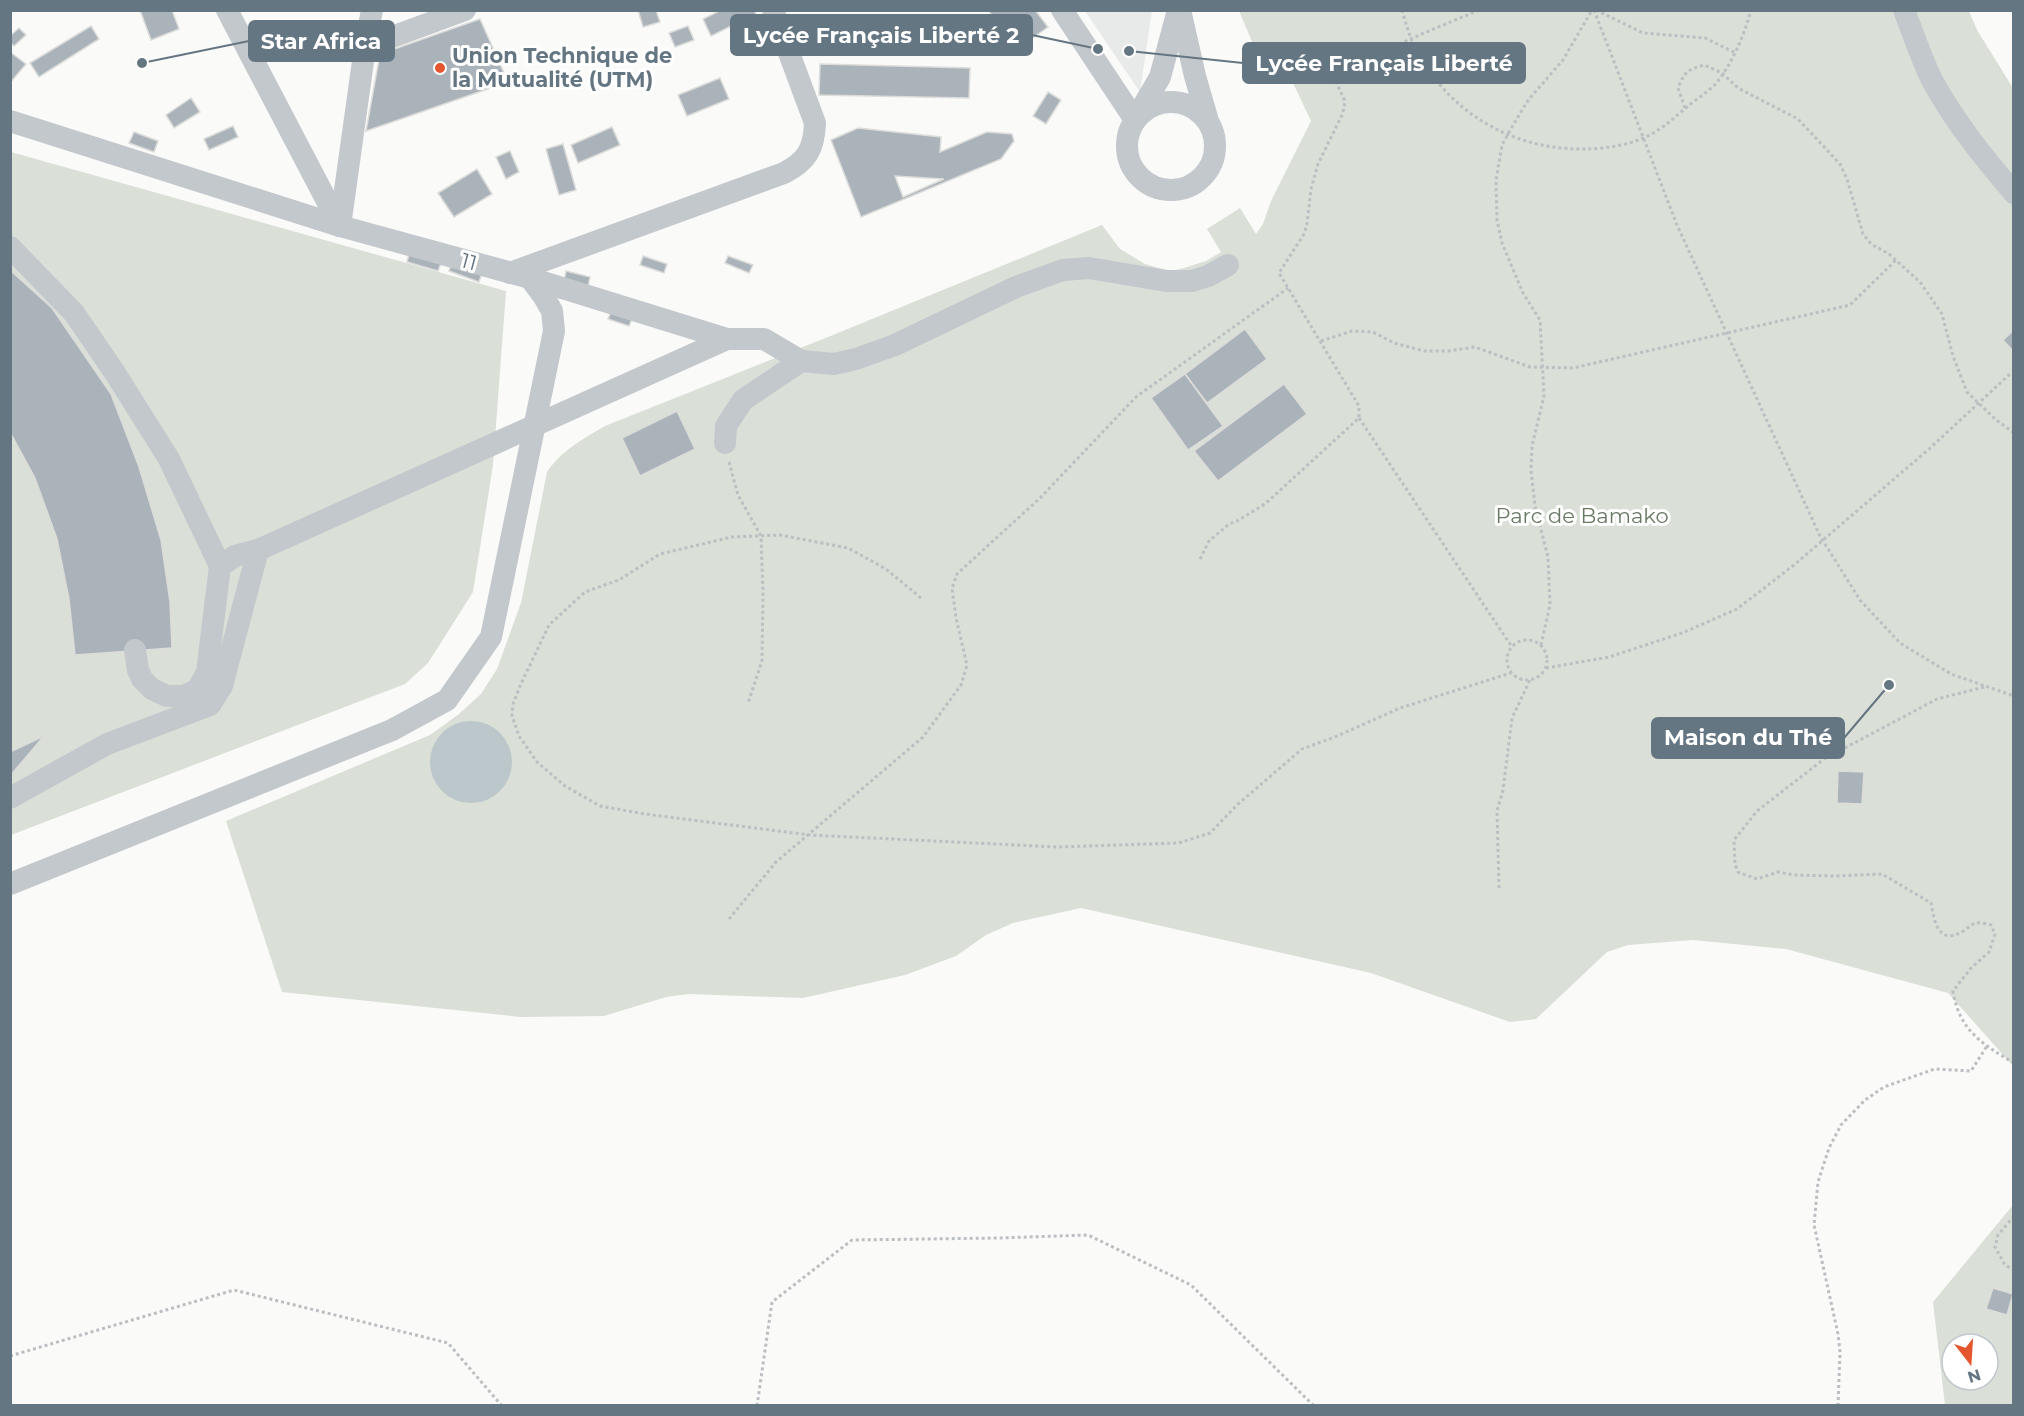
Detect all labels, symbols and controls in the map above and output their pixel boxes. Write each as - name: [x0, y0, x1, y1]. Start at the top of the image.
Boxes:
- callout: Lycée Français Liberté 2: [731, 15, 1032, 55]
- callout: Star Africa: [249, 21, 394, 61]
- text: Lycée Français Liberté 2: [743, 22, 1019, 49]
- text: Star Africa: [261, 28, 381, 55]
- place label: Union Technique de la Mutualité (UTM): [452, 43, 672, 92]
- callout: Lycée Français Liberté: [1243, 43, 1525, 83]
- text: Lycée Français Liberté: [1255, 50, 1513, 77]
- marker: Union Technique de la Mutualité (UTM): [433, 61, 447, 75]
- street label: 11: [459, 247, 480, 276]
- park label: Parc de Bamako: [1495, 503, 1669, 528]
- callout: Maison du Thé: [1652, 718, 1844, 758]
- text: Maison du Thé: [1664, 724, 1832, 751]
- north arrow: [1940, 1332, 2000, 1392]
- text: N: [1965, 1365, 1983, 1387]

